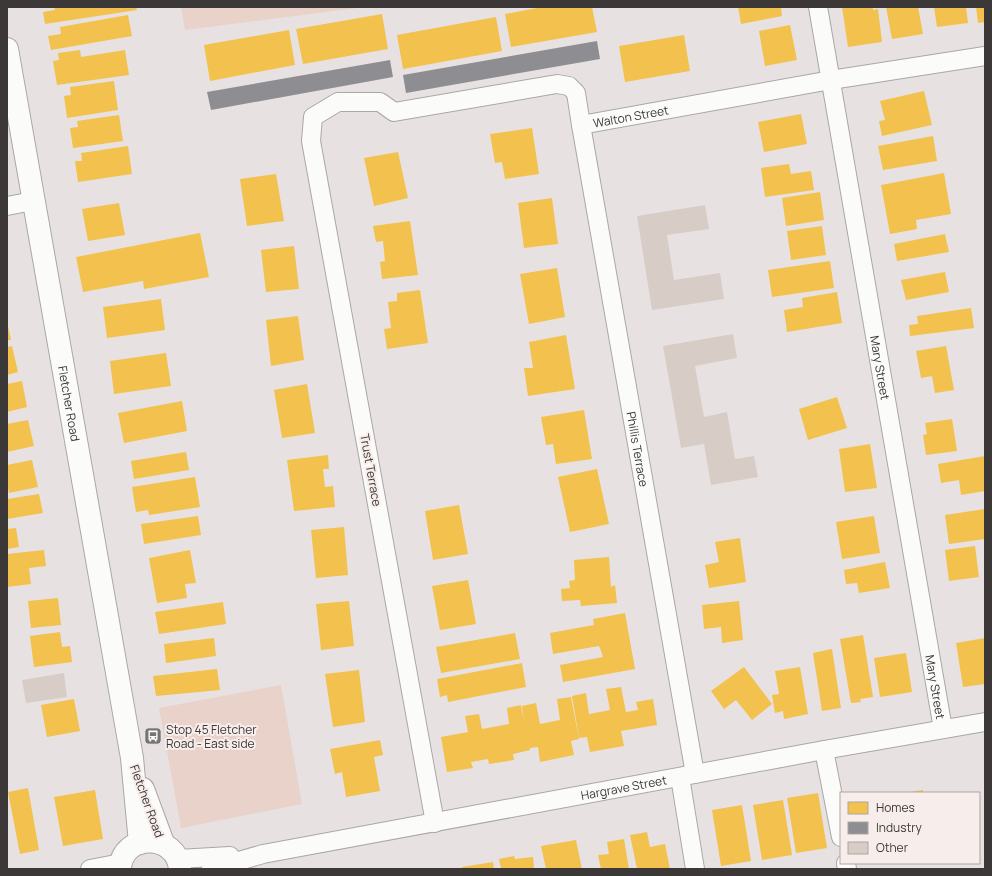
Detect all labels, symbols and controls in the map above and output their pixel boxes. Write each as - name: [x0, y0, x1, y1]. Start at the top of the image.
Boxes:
- street label: Walton Street: [591, 101, 670, 131]
- street label: Mary Street: [867, 334, 894, 401]
- street label: Fletcher Road: [54, 364, 85, 443]
- street label: Phillis Terrace: [623, 410, 653, 488]
- street label: Trust Terrace: [356, 432, 386, 508]
- street label: Mary Street: [922, 653, 950, 721]
- place label: Stop 45 Fletcher Road - East side: [166, 721, 257, 752]
- bus stop icon: Stop 45 Fletcher Road - East side: [143, 726, 163, 746]
- street label: Fletcher Road: [126, 762, 168, 840]
- street label: Hargrave Street: [579, 771, 668, 803]
- legend: [840, 792, 980, 864]
- text: Homes: [876, 799, 915, 816]
- text: Industry: [876, 819, 922, 836]
- text: Other: [876, 839, 909, 856]

